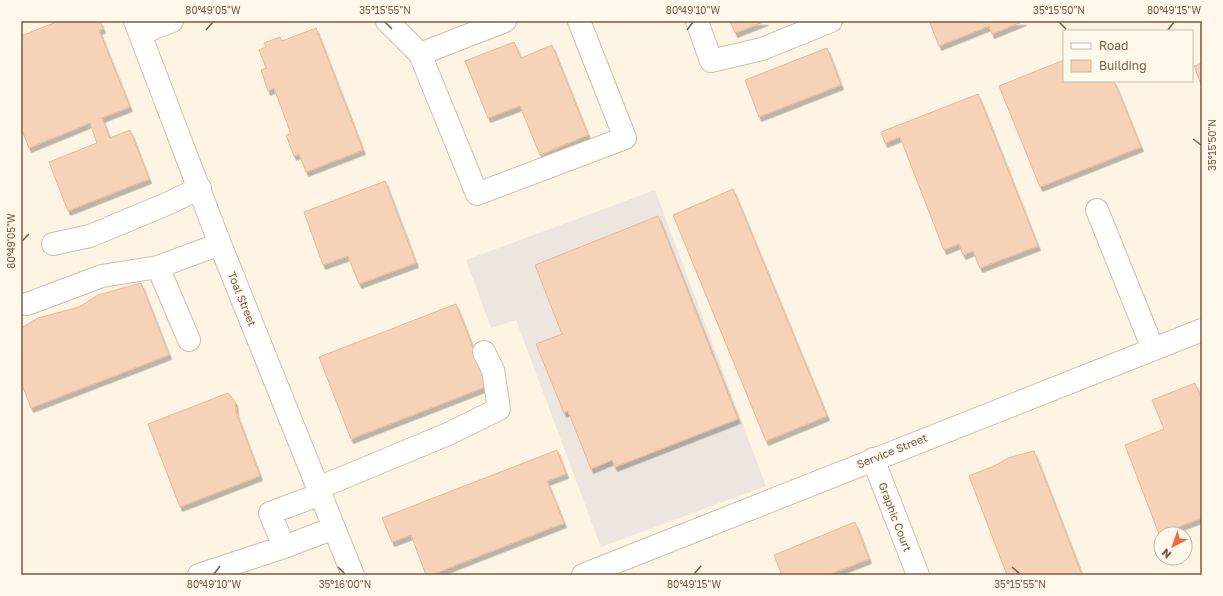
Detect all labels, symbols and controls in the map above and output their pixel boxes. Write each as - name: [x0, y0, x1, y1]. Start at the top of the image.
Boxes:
- text: 80°49'05"W: [185, 4, 241, 16]
- text: 35°15'55"N: [359, 4, 411, 16]
- text: 80°49'10"W: [666, 4, 721, 16]
- text: 35°15'50"N: [1033, 4, 1085, 16]
- text: 80°49'15"W: [1147, 4, 1201, 16]
- legend: [1063, 30, 1193, 82]
- text: Road: [1099, 38, 1128, 53]
- text: Building: [1099, 58, 1147, 73]
- text: 35°15'50"N: [1206, 119, 1218, 171]
- text: 80°49'05"W: [5, 213, 17, 269]
- street label: Toal Street: [226, 270, 259, 328]
- street label: Service Street: [855, 430, 929, 471]
- street label: Graphic Court: [876, 480, 915, 553]
- north arrow: [1153, 526, 1193, 566]
- text: N: [1159, 546, 1174, 562]
- text: 80°49'10"W: [187, 578, 242, 590]
- text: 35°16'00"N: [319, 578, 371, 590]
- text: 80°49'15"W: [667, 578, 721, 590]
- text: 35°15'55"N: [994, 578, 1046, 590]

